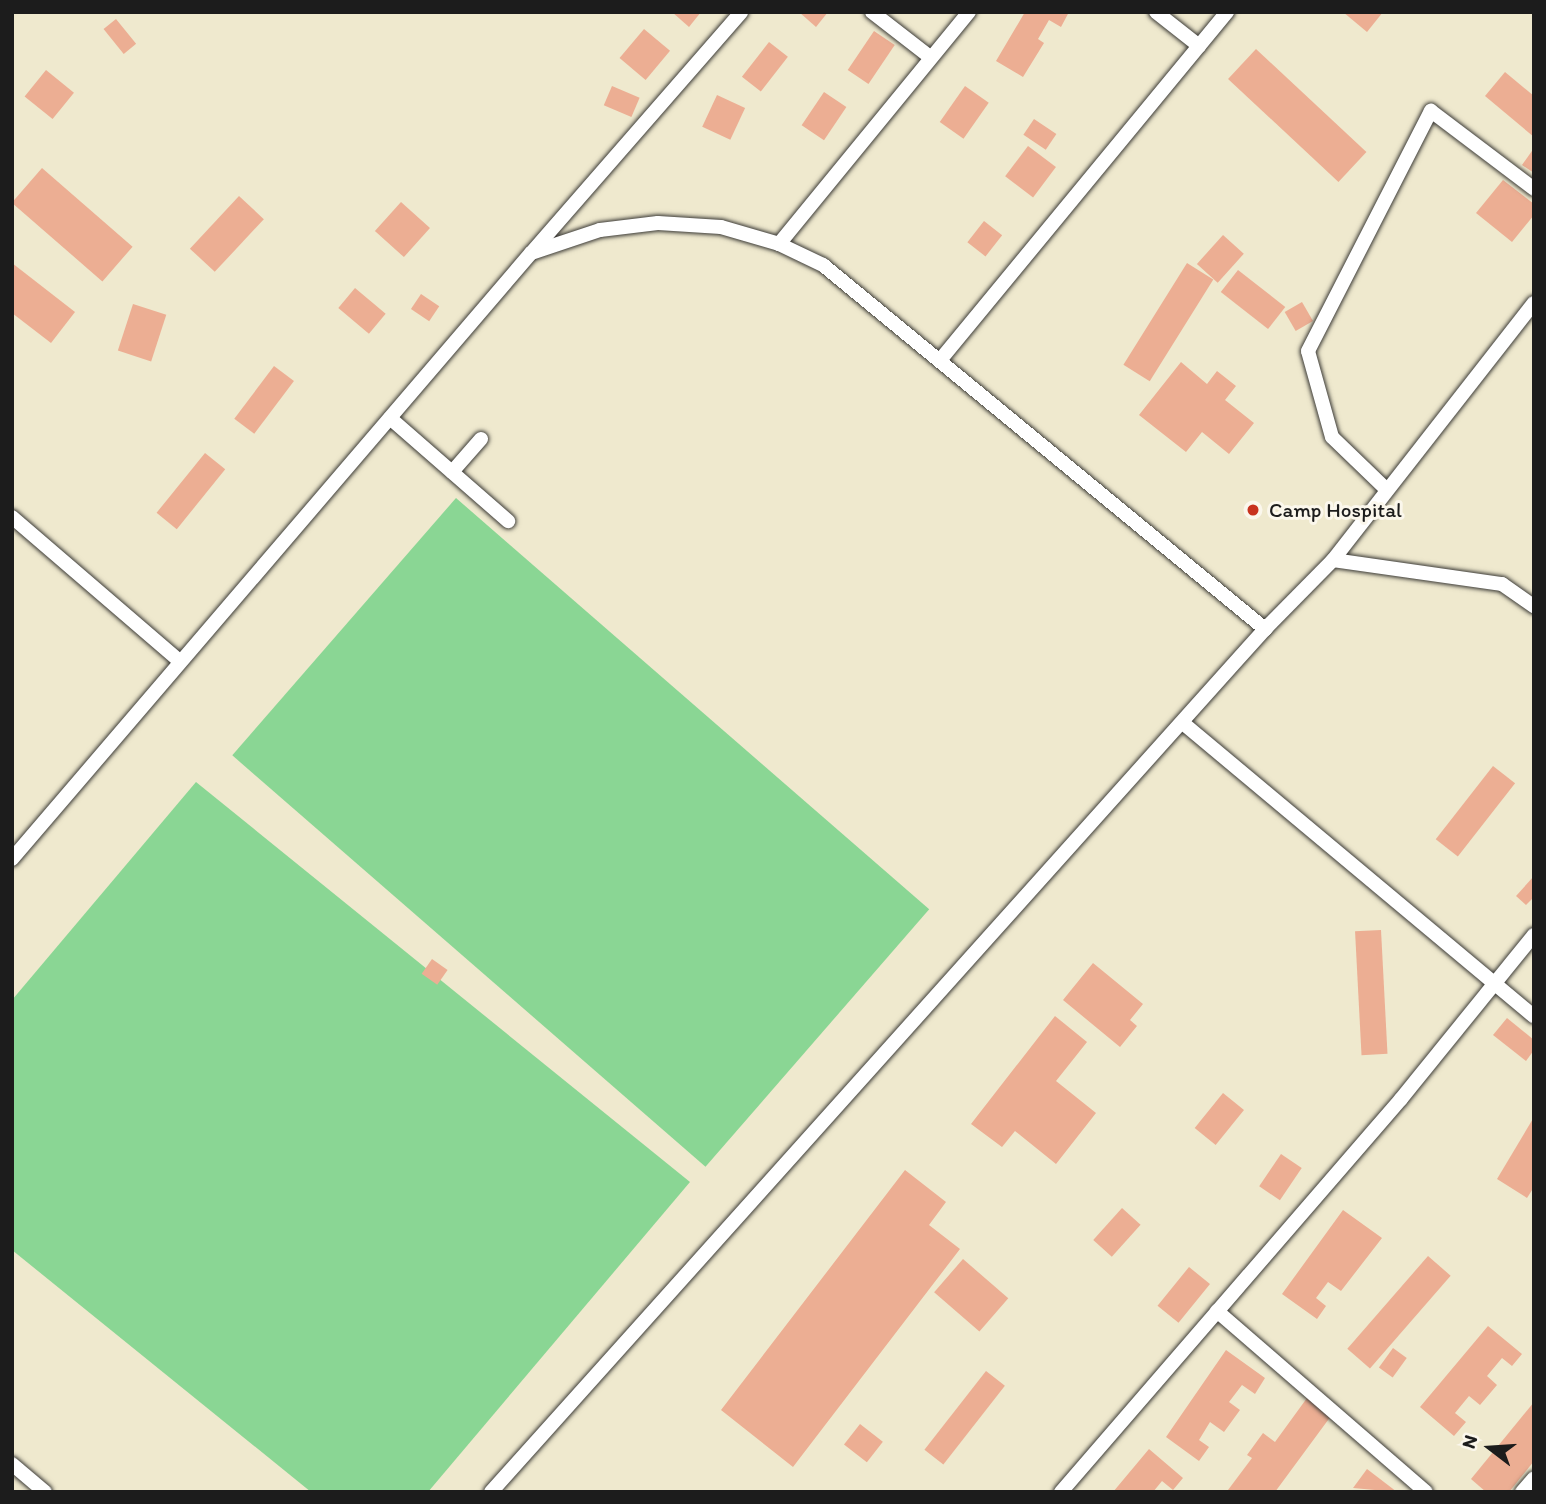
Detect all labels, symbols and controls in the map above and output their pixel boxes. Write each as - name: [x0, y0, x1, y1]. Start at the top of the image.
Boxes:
- place label: Camp Hospital: [1269, 497, 1401, 523]
- marker: Camp Hospital: [1243, 500, 1263, 520]
- north arrow: [1455, 1413, 1525, 1483]
- text: N: [1457, 1432, 1482, 1451]

